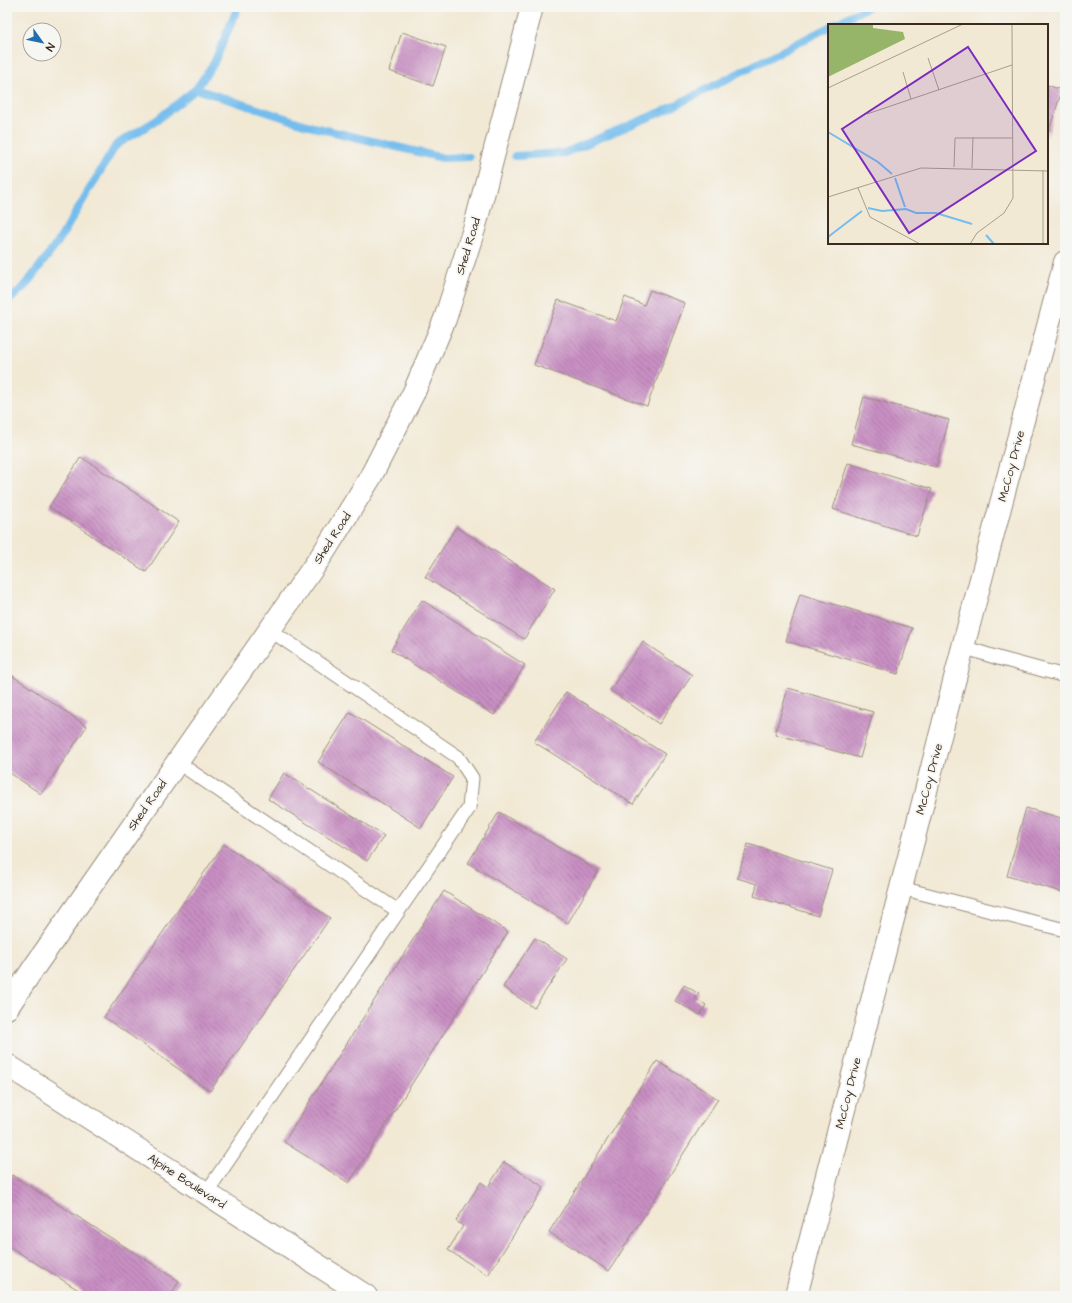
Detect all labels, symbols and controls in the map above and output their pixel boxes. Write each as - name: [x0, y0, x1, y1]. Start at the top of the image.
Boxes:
- north arrow: [22, 22, 62, 62]
- inset map: [828, 24, 1048, 244]
- text: N: [42, 40, 58, 54]
- street label: Shed Road: [452, 216, 485, 277]
- street label: McCoy Drive: [994, 428, 1030, 504]
- street label: Shed Road: [309, 509, 356, 568]
- street label: McCoy Drive: [912, 741, 948, 817]
- street label: Shed Road: [124, 776, 171, 834]
- street label: McCoy Drive: [831, 1055, 867, 1131]
- street label: Alpine Boulevard: [144, 1150, 229, 1213]

